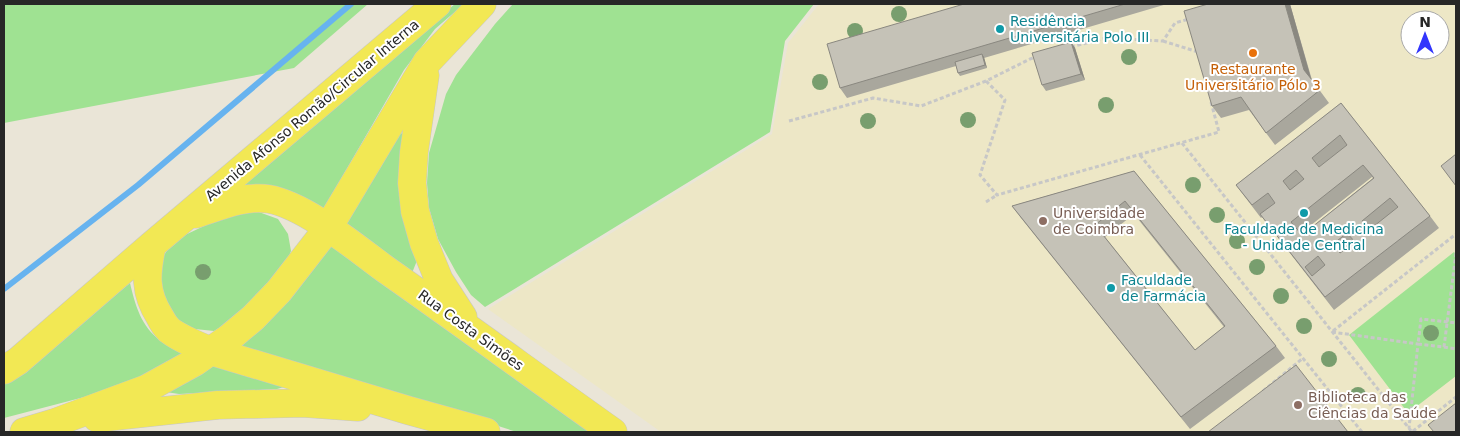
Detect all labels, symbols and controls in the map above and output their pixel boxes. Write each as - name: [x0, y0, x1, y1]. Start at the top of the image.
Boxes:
- north arrow: [1400, 10, 1450, 60]
- place label: Residência Universitária Polo III: [1010, 13, 1149, 45]
- text: N: [1419, 14, 1431, 30]
- street label: Avenida Afonso Romão/Circular Interna: [202, 16, 422, 204]
- marker: Residência Universitária Polo III: [994, 23, 1006, 35]
- marker: Restaurante Universitário Pólo 3: [1247, 47, 1259, 59]
- place label: Restaurante Universitário Pólo 3: [1185, 61, 1321, 93]
- place label: Universidade de Coimbra: [1053, 205, 1145, 237]
- marker: Faculdade de Medicina - Unidade Central: [1298, 207, 1310, 219]
- marker: Universidade de Coimbra: [1037, 215, 1049, 227]
- place label: Faculdade de Medicina - Unidade Central: [1224, 221, 1384, 253]
- place label: Faculdade de Farmácia: [1121, 272, 1206, 304]
- marker: Faculdade de Farmácia: [1105, 282, 1117, 294]
- street label: Rua Costa Simões: [415, 286, 527, 374]
- place label: Biblioteca das Ciências da Saúde: [1308, 389, 1437, 421]
- marker: Biblioteca das Ciências da Saúde: [1292, 399, 1304, 411]

